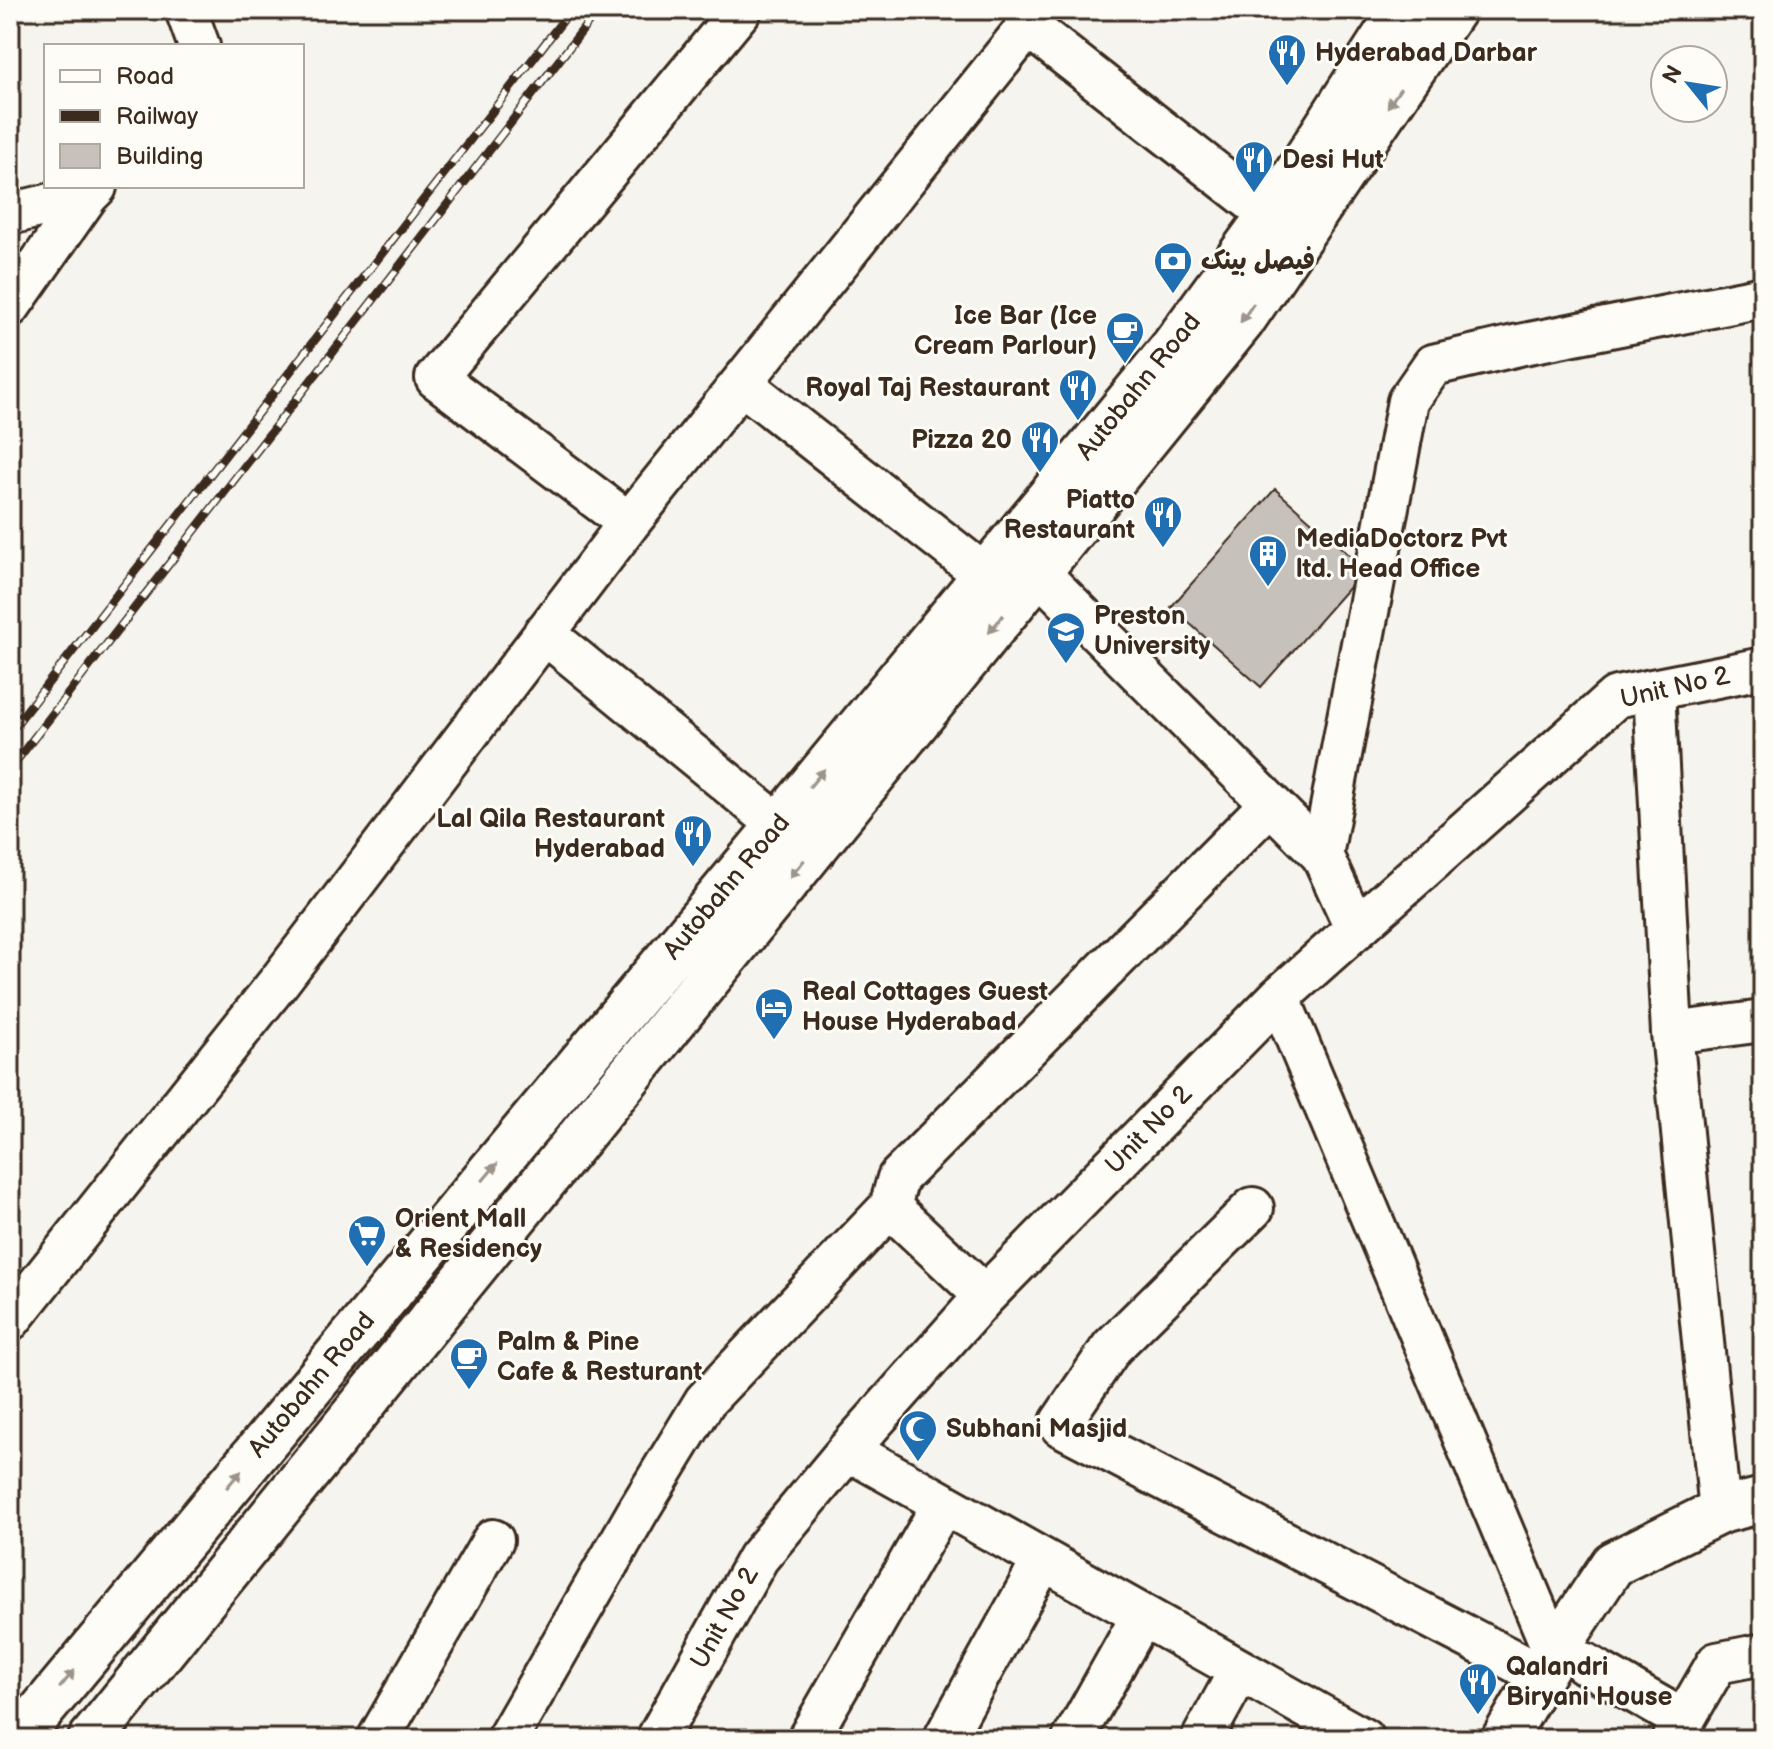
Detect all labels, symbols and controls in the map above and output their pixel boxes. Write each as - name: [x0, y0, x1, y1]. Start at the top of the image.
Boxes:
- restaurant icon: Hyderabad Darbar: [1266, 32, 1308, 87]
- place label: Hyderabad Darbar: [1315, 38, 1538, 69]
- legend: [44, 44, 304, 188]
- north arrow: [1649, 44, 1729, 124]
- text: N: [1657, 61, 1689, 89]
- text: Road: [116, 62, 174, 91]
- one-way arrow: [1387, 87, 1402, 108]
- text: Railway: [116, 102, 198, 131]
- restaurant icon: Desi Hut: [1233, 139, 1275, 194]
- text: Building: [116, 142, 203, 171]
- place label: Desi Hut: [1282, 145, 1384, 176]
- bank icon: فیصل بینک: [1152, 240, 1194, 295]
- place label: فیصل بینک: [1201, 246, 1315, 277]
- place label: Ice Bar (Ice Cream Parlour): [914, 301, 1097, 362]
- one-way arrow: [1240, 302, 1255, 323]
- street label: Autobahn Road: [1070, 307, 1208, 467]
- cafe icon: Ice Bar (Ice Cream Parlour): [1104, 310, 1146, 365]
- restaurant icon: Royal Taj Restaurant: [1057, 367, 1099, 422]
- place label: Royal Taj Restaurant: [805, 373, 1050, 404]
- restaurant icon: Pizza 20: [1019, 419, 1061, 474]
- place label: Pizza 20: [911, 425, 1012, 456]
- place label: Piatto Restaurant: [1004, 485, 1135, 546]
- restaurant icon: Piatto Restaurant: [1142, 494, 1184, 549]
- place label: MediaDoctorz Pvt ltd. Head Office: [1296, 524, 1508, 585]
- building icon: MediaDoctorz Pvt ltd. Head Office: [1247, 533, 1289, 588]
- place label: Preston University: [1094, 601, 1210, 662]
- school or university icon: Preston University: [1045, 610, 1087, 665]
- one-way arrow: [988, 614, 1005, 634]
- street label: Unit No 2: [1617, 660, 1733, 716]
- one-way arrow: [809, 768, 826, 789]
- place label: Lal Qila Restaurant Hyderabad: [436, 804, 665, 865]
- street label: Autobahn Road: [657, 808, 797, 966]
- restaurant icon: Lal Qila Restaurant Hyderabad: [672, 813, 714, 868]
- one-way arrow: [789, 859, 806, 879]
- place label: Real Cottages Guest House Hyderabad: [802, 977, 1048, 1038]
- hotel icon: Real Cottages Guest House Hyderabad: [753, 986, 795, 1041]
- street label: Unit No 2: [1099, 1079, 1199, 1181]
- one-way arrow: [481, 1162, 498, 1182]
- place label: Orient Mall & Residency: [395, 1204, 542, 1265]
- supermarket icon: Orient Mall & Residency: [346, 1213, 388, 1268]
- street label: Autobahn Road: [242, 1306, 382, 1464]
- place label: Palm & Pine Cafe & Resturant: [497, 1327, 703, 1388]
- cafe icon: Palm & Pine Cafe & Resturant: [448, 1336, 490, 1391]
- mosque icon: Subhani Masjid: [897, 1408, 939, 1463]
- place label: Subhani Masjid: [946, 1414, 1127, 1445]
- one-way arrow: [225, 1469, 242, 1489]
- street label: Unit No 2: [684, 1561, 766, 1674]
- place label: Qalandri Biryani House: [1506, 1652, 1672, 1713]
- restaurant icon: Qalandri Biryani House: [1457, 1661, 1499, 1716]
- one-way arrow: [58, 1669, 75, 1689]

